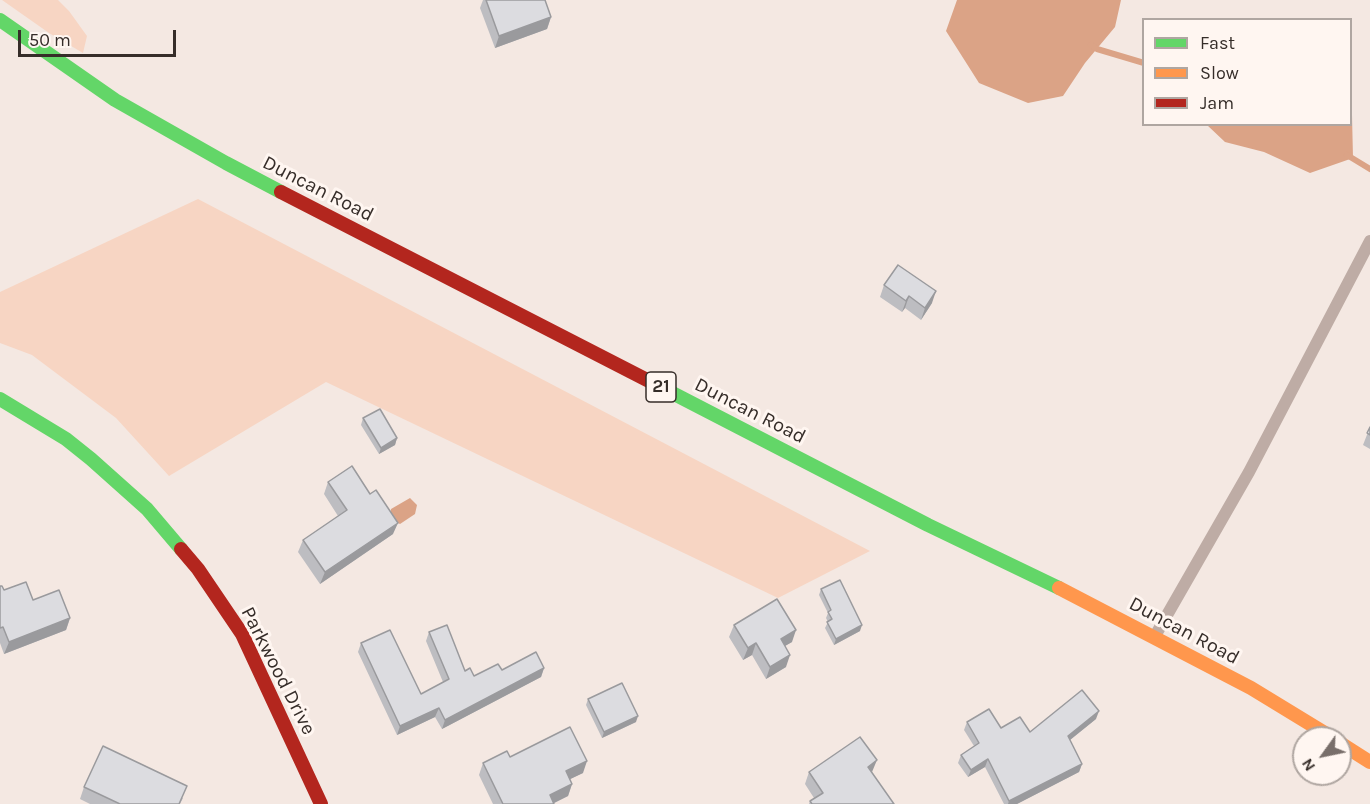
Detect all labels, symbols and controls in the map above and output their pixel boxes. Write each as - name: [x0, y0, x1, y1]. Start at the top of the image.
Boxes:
- scale bar: [21, 18, 178, 56]
- legend: [1142, 18, 1352, 126]
- text: 50 m: [29, 29, 71, 51]
- text: Fast: [1200, 32, 1235, 54]
- text: Slow: [1200, 62, 1239, 84]
- text: Jam: [1200, 92, 1234, 114]
- street label: Duncan Road: [258, 151, 378, 227]
- road number: 21: [646, 372, 676, 402]
- street label: Duncan Road: [690, 373, 810, 449]
- street label: Duncan Road: [1125, 592, 1243, 670]
- street label: Parkwood Drive: [235, 603, 321, 739]
- north arrow: [1292, 726, 1352, 786]
- text: N: [1297, 755, 1319, 775]

